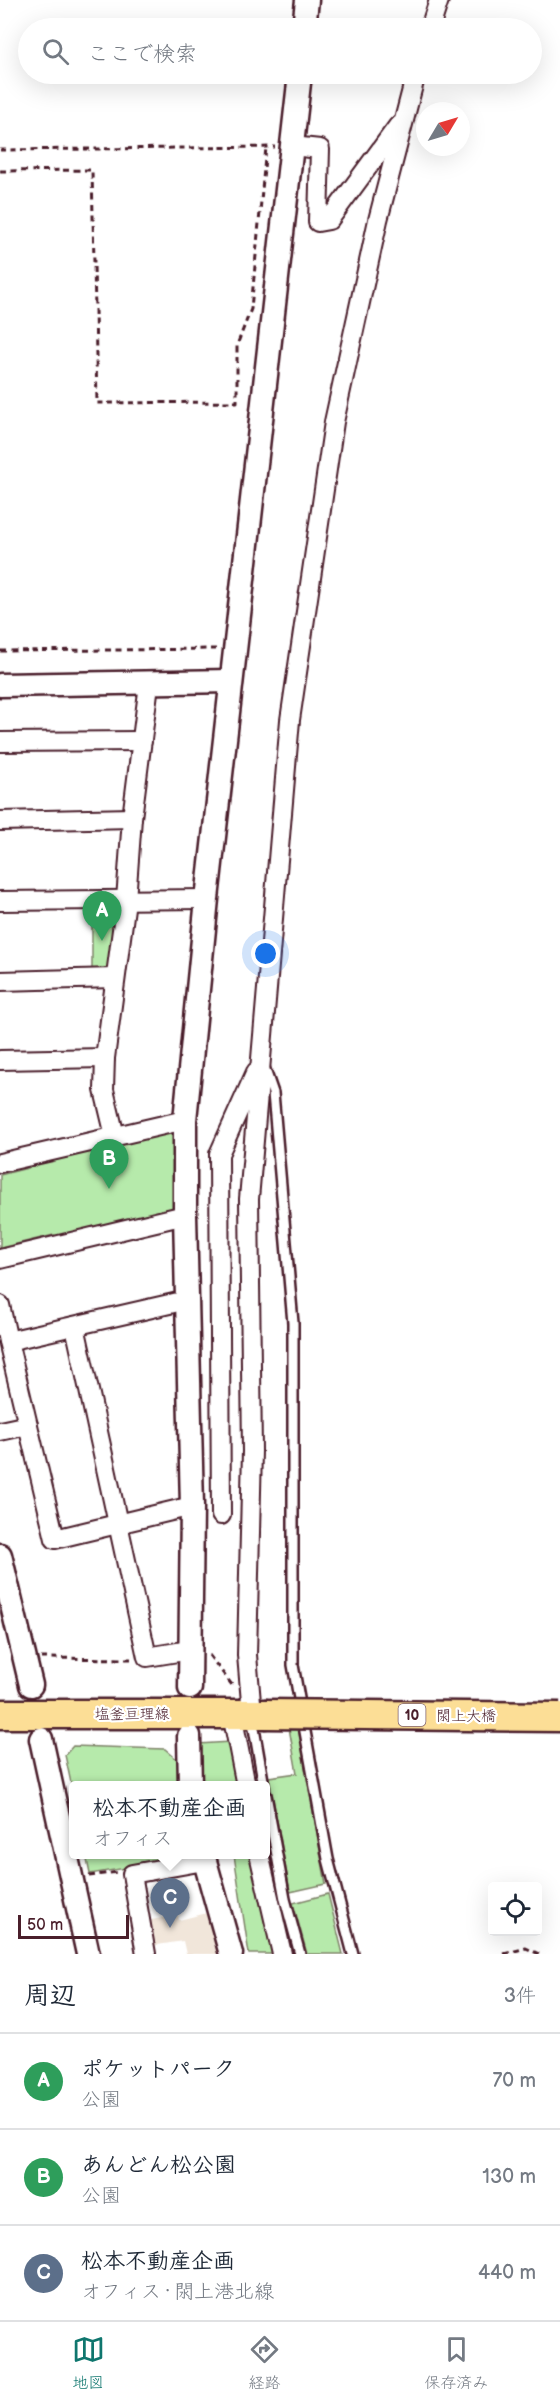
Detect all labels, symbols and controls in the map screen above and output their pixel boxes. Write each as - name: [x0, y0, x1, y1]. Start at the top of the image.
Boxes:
- search box: [18, 18, 542, 84]
- icon: search: [39, 35, 72, 68]
- text: ここで検索: [87, 41, 197, 68]
- north arrow: [416, 102, 470, 156]
- pin: A: [82, 892, 122, 941]
- your location: [251, 939, 280, 968]
- pin: B: [90, 1140, 128, 1189]
- road number: 10: [398, 1704, 426, 1726]
- street label: 塩釜亘理線: [94, 1705, 170, 1724]
- street label: 閖上大橋: [436, 1707, 496, 1726]
- popup: [69, 1781, 270, 1859]
- text: 松本不動産企画: [92, 1795, 247, 1822]
- text: オフィス: [92, 1827, 172, 1851]
- pin: C: [150, 1878, 190, 1928]
- map controls: [488, 1882, 542, 1936]
- button: locate: [488, 1882, 542, 1936]
- scale bar: [18, 1912, 129, 1940]
- text: 50 m: [27, 1916, 63, 1935]
- text: 周辺: [24, 1981, 76, 2012]
- text: 3件: [504, 1984, 536, 2008]
- text: ポケットパーク: [81, 2056, 235, 2083]
- text: A: [37, 2069, 50, 2093]
- text: 70 m: [492, 2069, 536, 2093]
- text: 公園: [81, 2088, 121, 2112]
- text: あんどん松公園: [81, 2152, 236, 2179]
- text: B: [36, 2165, 51, 2189]
- text: 130 m: [482, 2165, 536, 2189]
- text: 公園: [81, 2184, 121, 2208]
- text: 松本不動産企画: [81, 2248, 235, 2275]
- text: C: [36, 2261, 51, 2285]
- text: 440 m: [478, 2261, 536, 2285]
- text: オフィス · 閖上港北線: [81, 2280, 274, 2304]
- tab: 地図: [72, 2333, 105, 2393]
- tab: 経路: [248, 2333, 281, 2393]
- tab: 保存済み: [424, 2333, 488, 2393]

